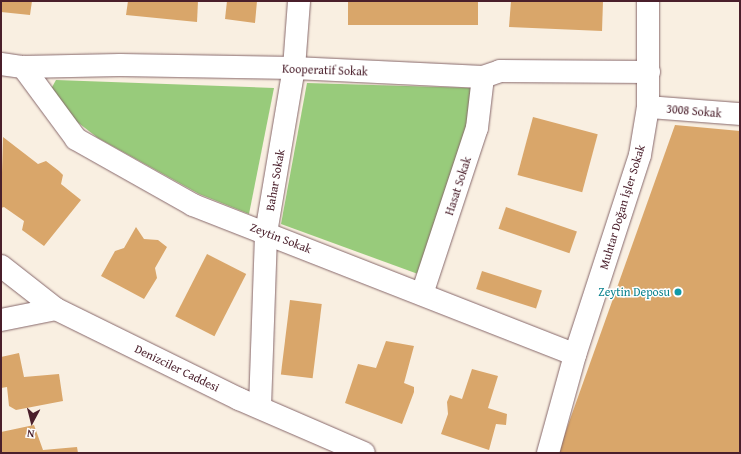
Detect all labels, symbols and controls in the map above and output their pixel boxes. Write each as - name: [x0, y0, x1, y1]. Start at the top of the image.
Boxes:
- street label: Kooperatif Sokak: [282, 61, 368, 79]
- street label: 3008 Sokak: [666, 101, 722, 121]
- street label: Muhtar Doğan İşler Sokak: [596, 143, 648, 271]
- street label: Bahar Sokak: [262, 148, 288, 212]
- street label: Hasat Sokak: [442, 155, 474, 217]
- street label: Zeytin Sokak: [248, 220, 314, 256]
- place label: Zeytin Deposu: [598, 285, 670, 299]
- marker: Zeytin Deposu: [673, 287, 683, 297]
- street label: Denizciler Caddesi: [132, 341, 222, 395]
- north arrow: [12, 402, 52, 442]
- text: N: [26, 426, 35, 442]

